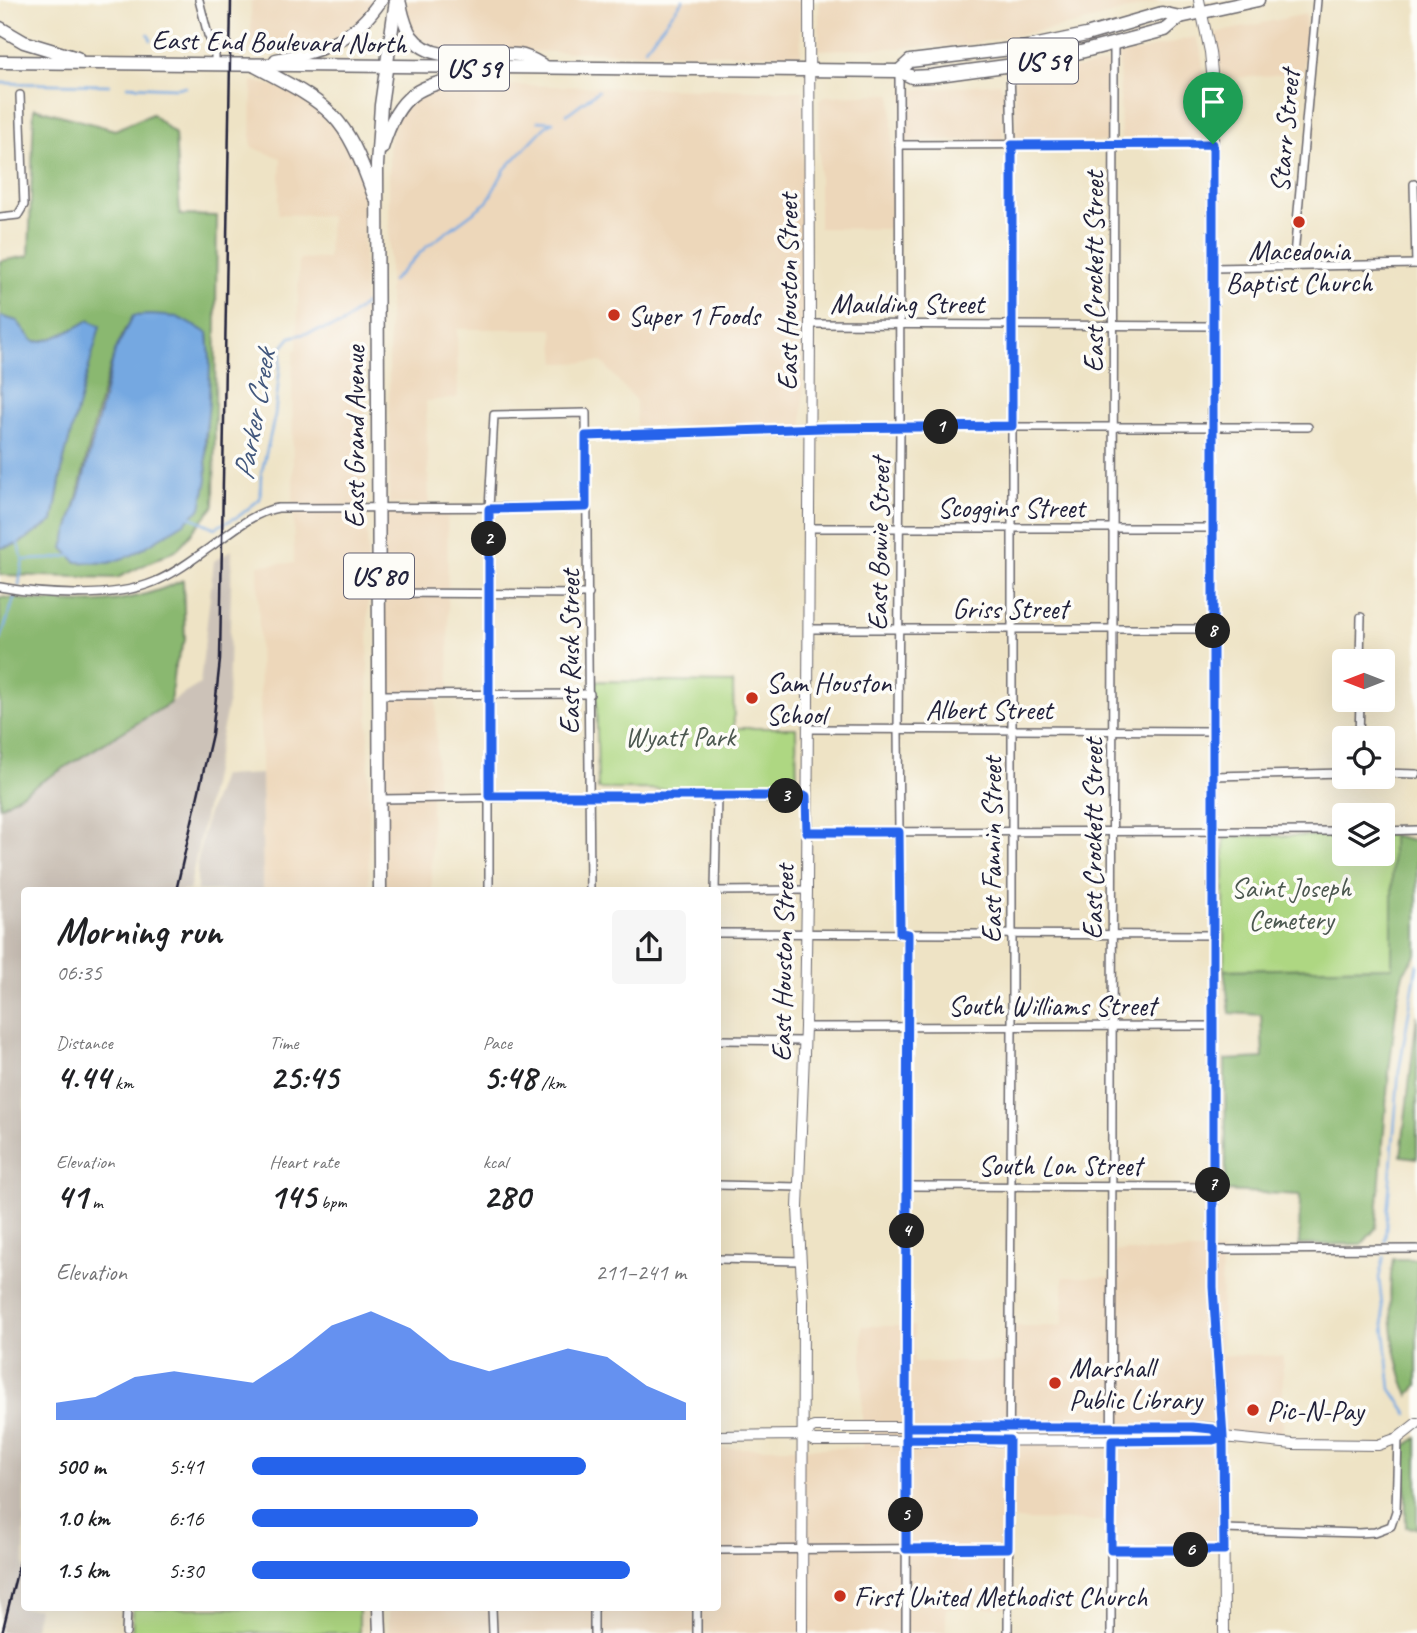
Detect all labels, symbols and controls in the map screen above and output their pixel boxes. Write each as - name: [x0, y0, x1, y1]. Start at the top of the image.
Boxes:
- street label: East End Boulevard North: [151, 22, 408, 61]
- road number: US 59: [1008, 38, 1078, 83]
- road number: US 59: [439, 45, 509, 90]
- street label: Starr Street: [1262, 65, 1308, 194]
- pin: [1183, 72, 1243, 144]
- icon: arrive: [1194, 83, 1232, 121]
- street label: East Crockett Street: [1076, 169, 1111, 372]
- street label: East Houston Street: [770, 191, 805, 391]
- marker: Macedonia Baptist Church: [1291, 214, 1307, 230]
- place label: Macedonia Baptist Church: [1226, 233, 1374, 300]
- street label: Maulding Street: [830, 286, 986, 321]
- place label: Super 1 Foods: [628, 298, 762, 333]
- marker: Super 1 Foods: [606, 307, 622, 323]
- water label: Parker Creek: [224, 342, 285, 483]
- street label: East Grand Avenue: [337, 344, 372, 528]
- pin: 1: [923, 410, 958, 444]
- text: 1: [936, 414, 945, 438]
- street label: East Bowie Street: [859, 453, 898, 631]
- street label: Scoggins Street: [937, 490, 1087, 525]
- pin: 2: [472, 522, 506, 556]
- text: 2: [484, 526, 493, 550]
- road number: US 80: [344, 554, 414, 598]
- street label: East Rusk Street: [552, 567, 587, 734]
- street label: Griss Street: [952, 591, 1071, 626]
- pin: 8: [1196, 614, 1230, 648]
- text: 8: [1208, 618, 1217, 642]
- north arrow: [1332, 649, 1395, 712]
- map controls: [1332, 649, 1395, 866]
- place label: Sam Houston School: [766, 665, 893, 732]
- marker: Sam Houston School: [744, 690, 760, 706]
- street label: Albert Street: [926, 692, 1055, 727]
- park label: Wyatt Park: [625, 719, 737, 754]
- button: locate: [1332, 726, 1395, 789]
- street label: East Crockett Street: [1075, 736, 1110, 939]
- street label: East Fannin Street: [974, 754, 1009, 943]
- pin: 3: [768, 778, 804, 814]
- text: 3: [781, 783, 790, 807]
- button: layers: [1332, 803, 1395, 866]
- street label: East Houston Street: [763, 861, 802, 1062]
- park label: Saint Joseph Cemetery: [1231, 870, 1352, 937]
- text: Morning run: [56, 908, 222, 955]
- button: share: [612, 910, 686, 984]
- text: 06:35: [56, 958, 102, 987]
- street label: South Williams Street: [948, 988, 1160, 1023]
- text: Distance: [56, 1031, 113, 1055]
- text: Time: [269, 1031, 298, 1055]
- text: Pace: [483, 1031, 512, 1055]
- text: 4.44: [56, 1055, 110, 1100]
- text: 25:45: [269, 1055, 338, 1100]
- text: 5:48: [483, 1055, 536, 1100]
- text: km: [110, 1071, 133, 1095]
- text: /km: [536, 1071, 566, 1095]
- street label: South Lon Street: [978, 1148, 1145, 1183]
- text: Elevation: [56, 1150, 114, 1174]
- text: Heart rate: [269, 1150, 339, 1174]
- text: kcal: [483, 1150, 508, 1174]
- pin: 7: [1196, 1168, 1230, 1202]
- text: 7: [1208, 1172, 1217, 1196]
- text: 41: [56, 1174, 88, 1219]
- text: 145: [269, 1174, 316, 1219]
- text: 280: [483, 1174, 530, 1219]
- text: m: [88, 1190, 103, 1214]
- text: bpm: [316, 1190, 347, 1214]
- pin: 4: [890, 1214, 925, 1248]
- text: 4: [902, 1218, 911, 1242]
- text: Elevation: [56, 1258, 127, 1287]
- text: 211–241 m: [595, 1258, 686, 1287]
- place label: Marshall Public Library: [1069, 1350, 1204, 1417]
- marker: Marshall Public Library: [1047, 1375, 1063, 1391]
- place label: Pic-N-Pay: [1267, 1393, 1366, 1428]
- marker: Pic-N-Pay: [1245, 1402, 1261, 1418]
- text: 500 m: [56, 1452, 105, 1481]
- text: 5:41: [168, 1452, 204, 1481]
- pin: 5: [888, 1498, 923, 1532]
- text: 5: [901, 1502, 910, 1526]
- text: 1.0 km: [56, 1504, 110, 1533]
- text: 6:16: [168, 1504, 204, 1533]
- pin: 6: [1174, 1532, 1208, 1568]
- text: 6: [1186, 1537, 1195, 1561]
- text: 1.5 km: [56, 1556, 109, 1585]
- text: 5:30: [168, 1556, 204, 1585]
- place label: First United Methodist Church: [854, 1579, 1148, 1614]
- marker: First United Methodist Church: [832, 1588, 848, 1604]

